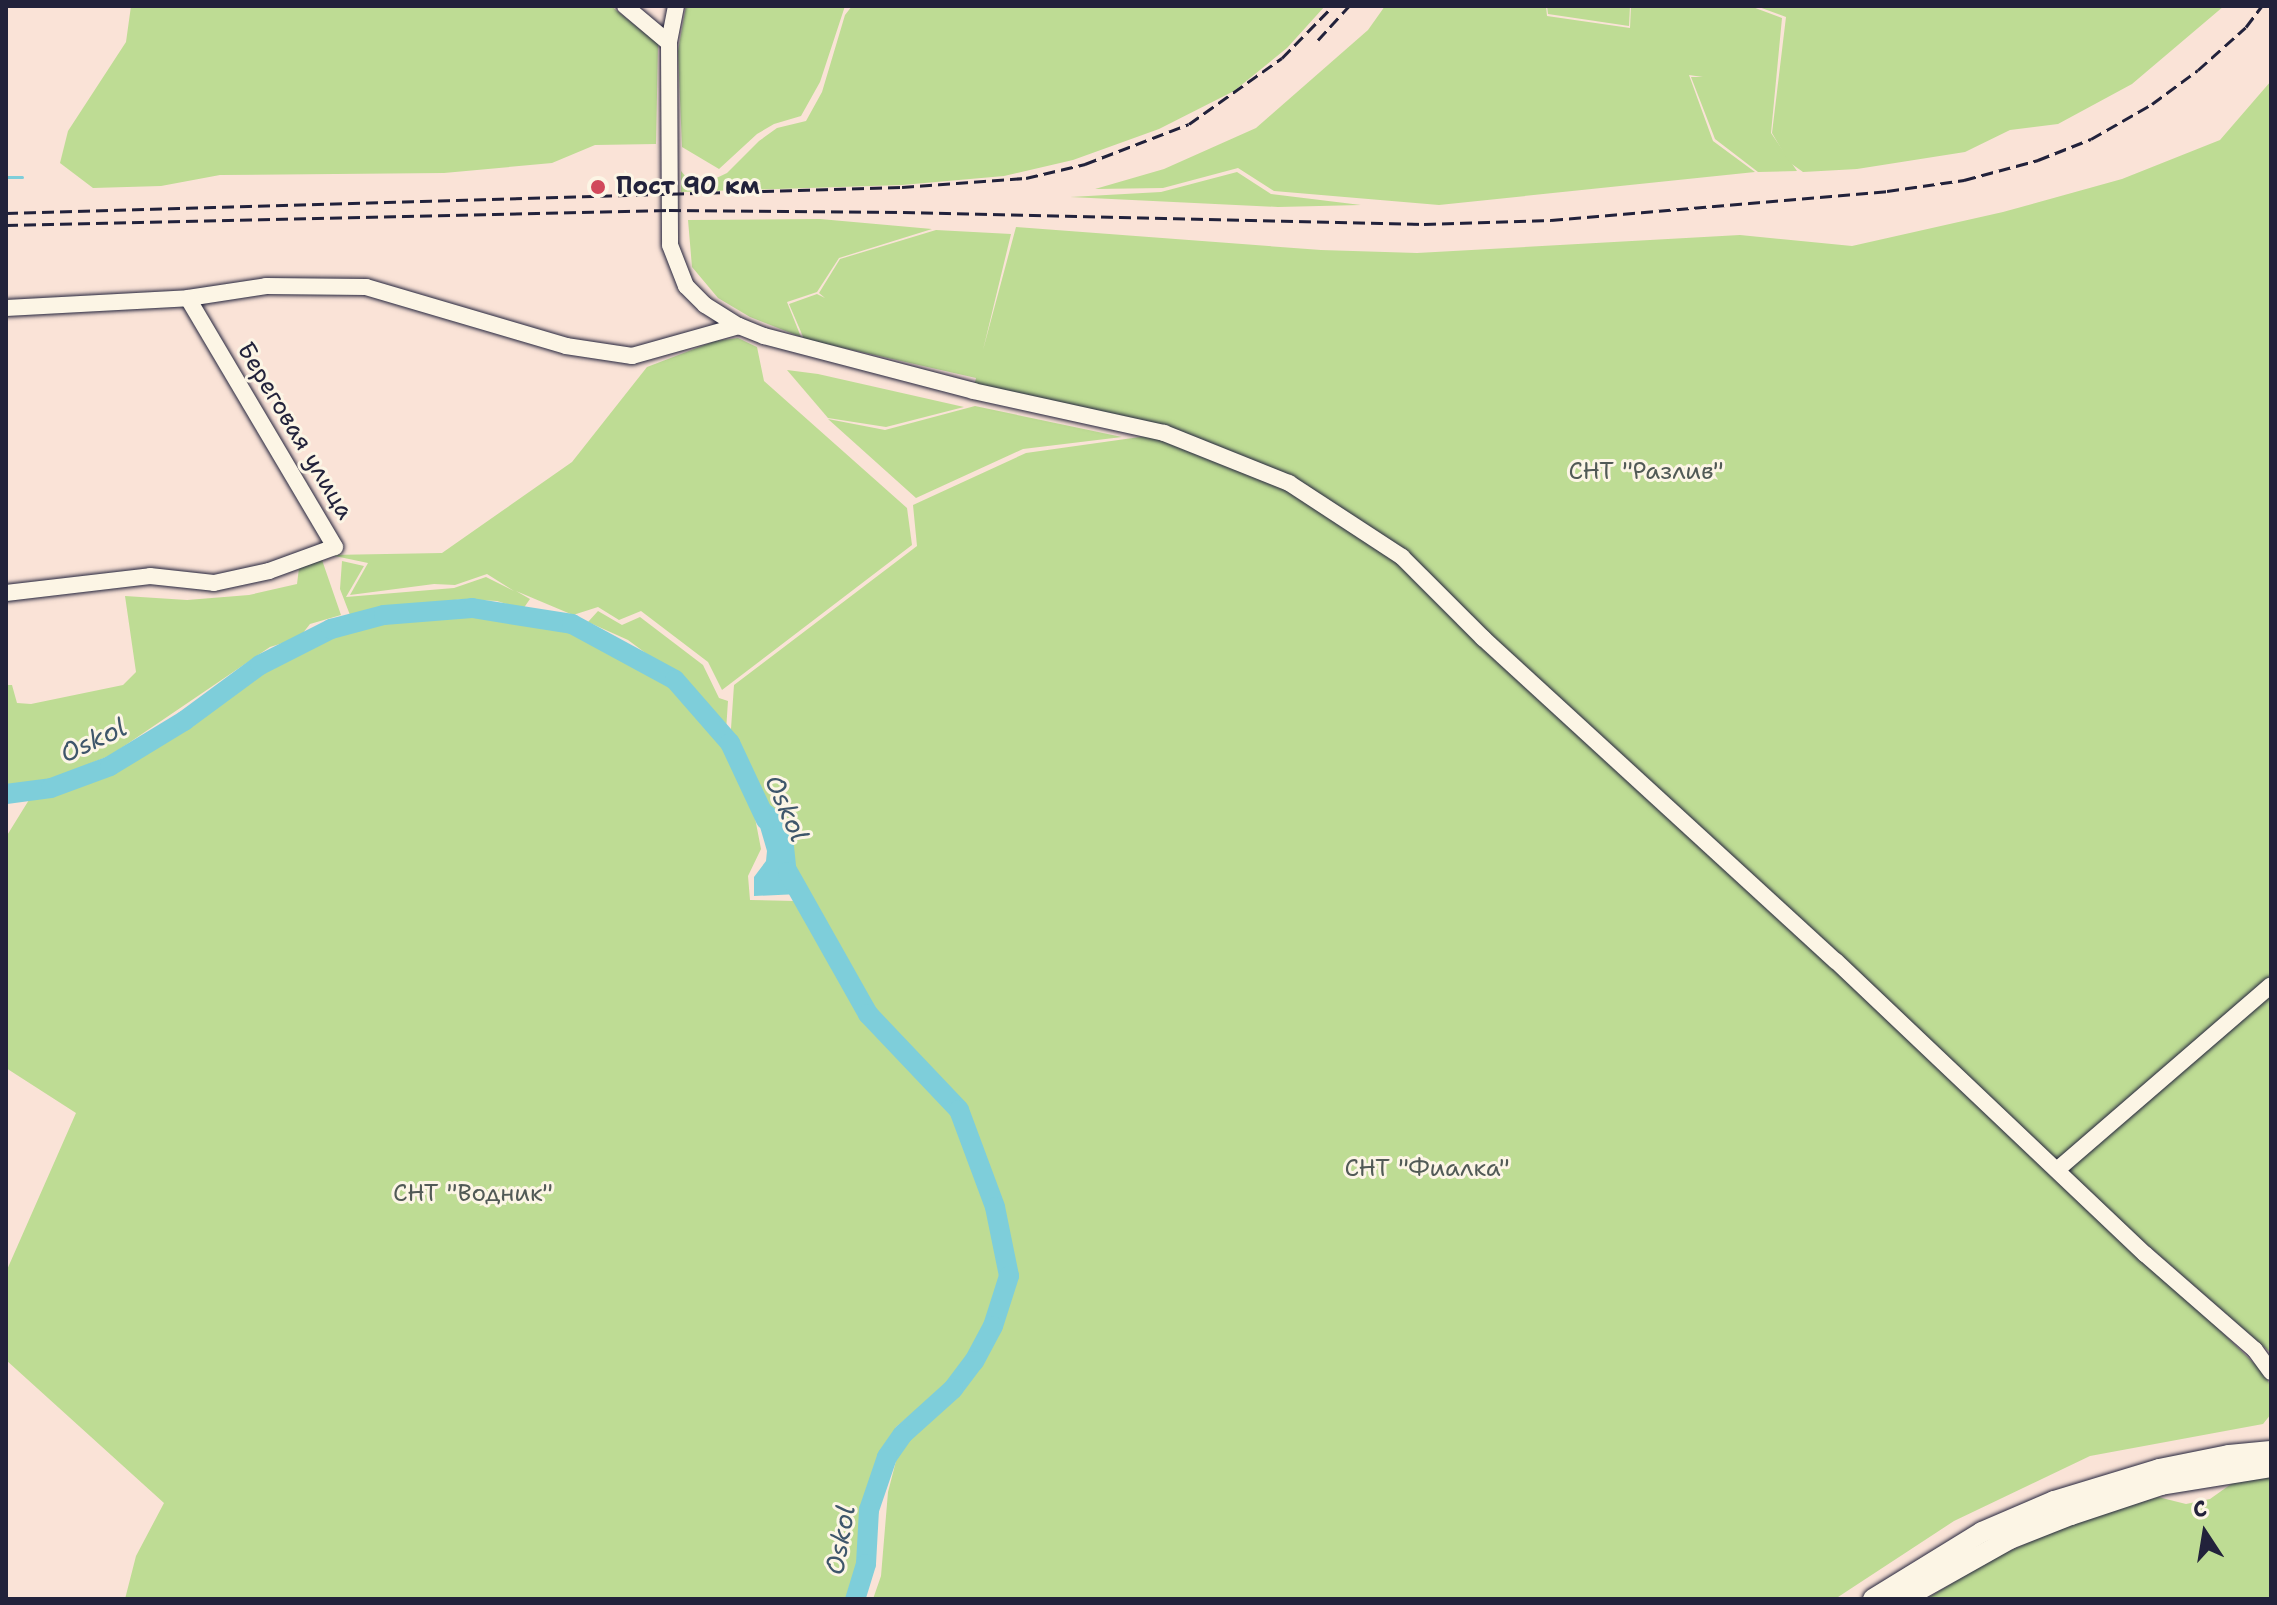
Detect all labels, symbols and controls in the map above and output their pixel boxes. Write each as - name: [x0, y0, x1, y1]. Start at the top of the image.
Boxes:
- place label: Пост 90 км: [616, 173, 760, 201]
- marker: Пост 90 км: [587, 176, 609, 198]
- street label: Береговая улица: [231, 337, 359, 525]
- park label: СНТ "Разлив": [1568, 458, 1724, 486]
- water label: Oskol: [55, 711, 131, 769]
- water label: Oskol: [759, 770, 815, 846]
- park label: СНТ "Фиалка": [1344, 1155, 1510, 1183]
- park label: СНТ "Водник": [393, 1180, 553, 1208]
- north arrow: [2165, 1493, 2245, 1573]
- text: С: [2190, 1493, 2210, 1525]
- water label: Oskol: [819, 1503, 861, 1577]

